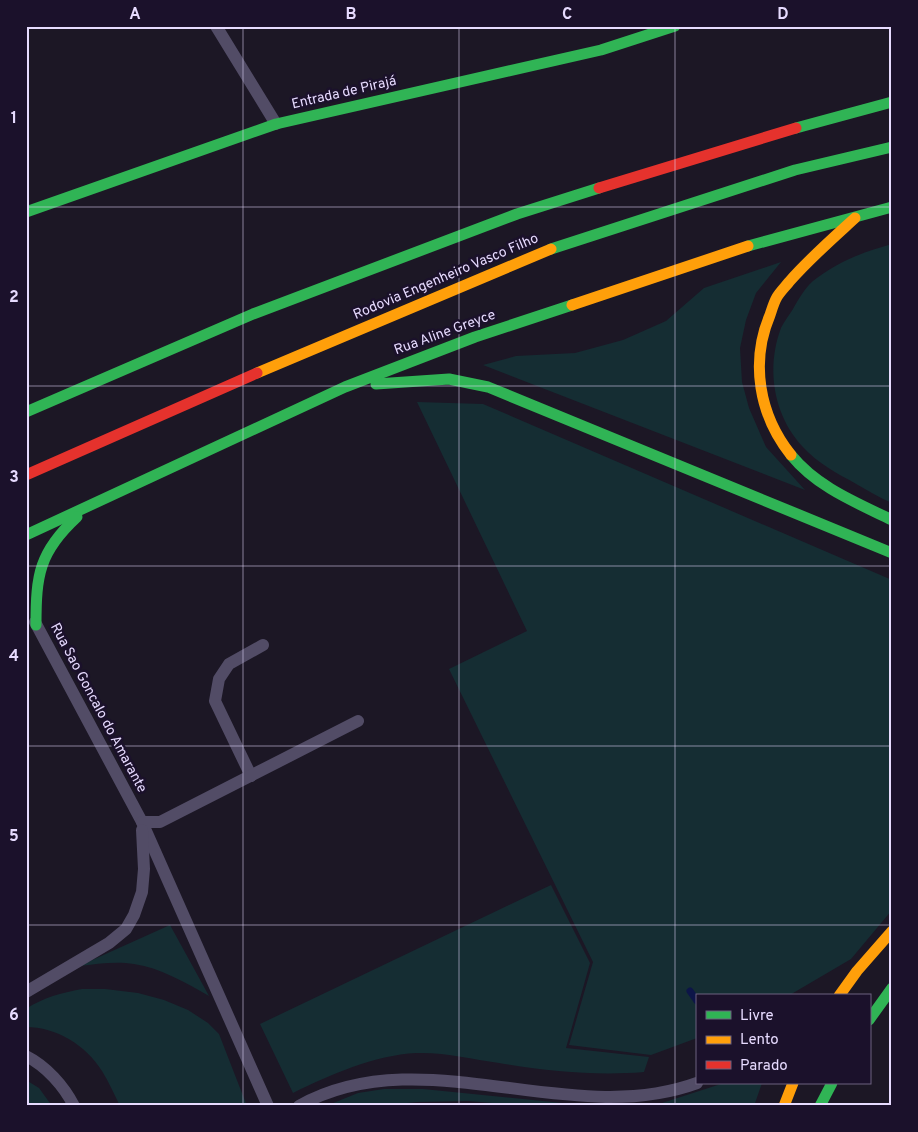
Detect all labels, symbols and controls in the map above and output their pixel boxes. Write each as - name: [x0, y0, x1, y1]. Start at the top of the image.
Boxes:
- text: A: [129, 5, 141, 25]
- text: B: [345, 5, 357, 25]
- text: C: [562, 5, 572, 25]
- text: D: [777, 5, 789, 25]
- street label: Entrada de Pirajá: [290, 73, 398, 113]
- text: 1: [11, 109, 17, 129]
- street label: Rodovia Engenheiro Vasco Filho: [351, 230, 541, 324]
- text: 2: [9, 288, 19, 308]
- street label: Rua Aline Greyce: [392, 307, 498, 359]
- text: 3: [9, 468, 19, 488]
- street label: Rua Sao Goncalo do Amarante: [46, 620, 150, 796]
- text: 4: [9, 647, 19, 667]
- text: 5: [9, 827, 19, 847]
- legend: [696, 994, 870, 1084]
- text: 6: [9, 1006, 19, 1026]
- text: Livre: [740, 1007, 774, 1026]
- text: Lento: [740, 1031, 779, 1050]
- text: Parado: [740, 1057, 788, 1076]

